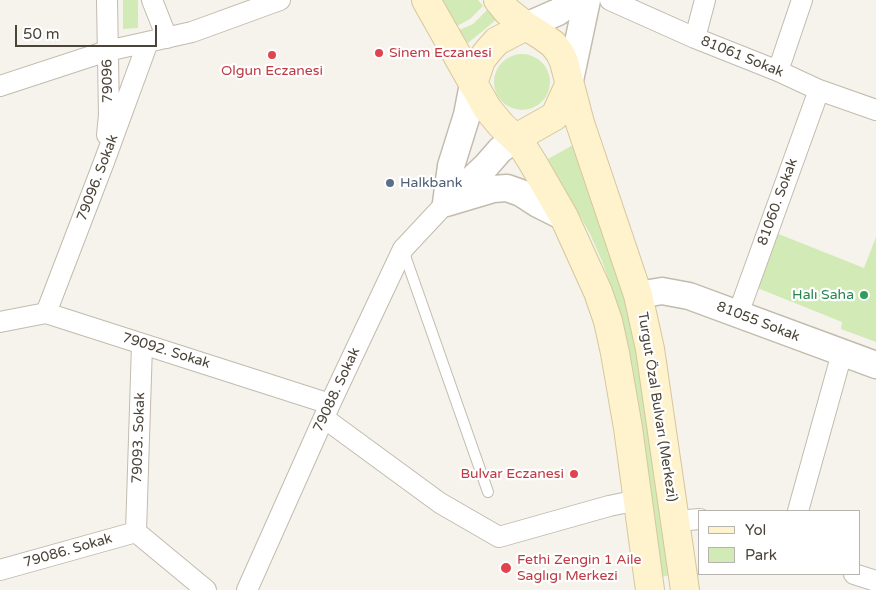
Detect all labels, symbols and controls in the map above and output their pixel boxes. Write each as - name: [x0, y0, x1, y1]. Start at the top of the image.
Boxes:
- scale bar: [18, 15, 160, 47]
- text: 50 m: [23, 25, 60, 43]
- street label: 81061 Sokak: [698, 33, 786, 81]
- place label: Sinem Eczanesi: [389, 45, 492, 61]
- marker: Sinem Eczanesi: [373, 47, 385, 59]
- marker: Olgun Eczanesi: [266, 49, 278, 61]
- street label: 79096: [99, 59, 117, 103]
- place label: Olgun Eczanesi: [221, 63, 323, 79]
- street label: 79096. Sokak: [74, 132, 122, 224]
- street label: 81060. Sokak: [754, 156, 802, 248]
- place label: Halkbank: [400, 175, 462, 191]
- marker: Halkbank: [384, 177, 396, 189]
- place label: Halı Saha: [792, 287, 854, 303]
- marker: Halı Saha: [858, 289, 870, 301]
- street label: 81055 Sokak: [714, 298, 802, 346]
- street label: Turgut Özal Bulvarı (Merkezi): [634, 311, 680, 503]
- street label: 79092. Sokak: [120, 330, 212, 372]
- street label: 79088. Sokak: [310, 345, 364, 435]
- street label: 79093. Sokak: [129, 392, 149, 484]
- place label: Bulvar Eczanesi: [460, 466, 564, 482]
- marker: Bulvar Eczanesi: [568, 468, 580, 480]
- legend: [698, 510, 861, 575]
- text: Yol: [745, 521, 766, 539]
- street label: 79086. Sokak: [22, 530, 114, 572]
- text: Park: [745, 546, 777, 564]
- place label: Fethi Zengin 1 Aile Saglıgı Merkezi: [517, 552, 641, 584]
- marker: Fethi Zengin 1 Aile Saglıgı Merkezi: [499, 561, 513, 575]

